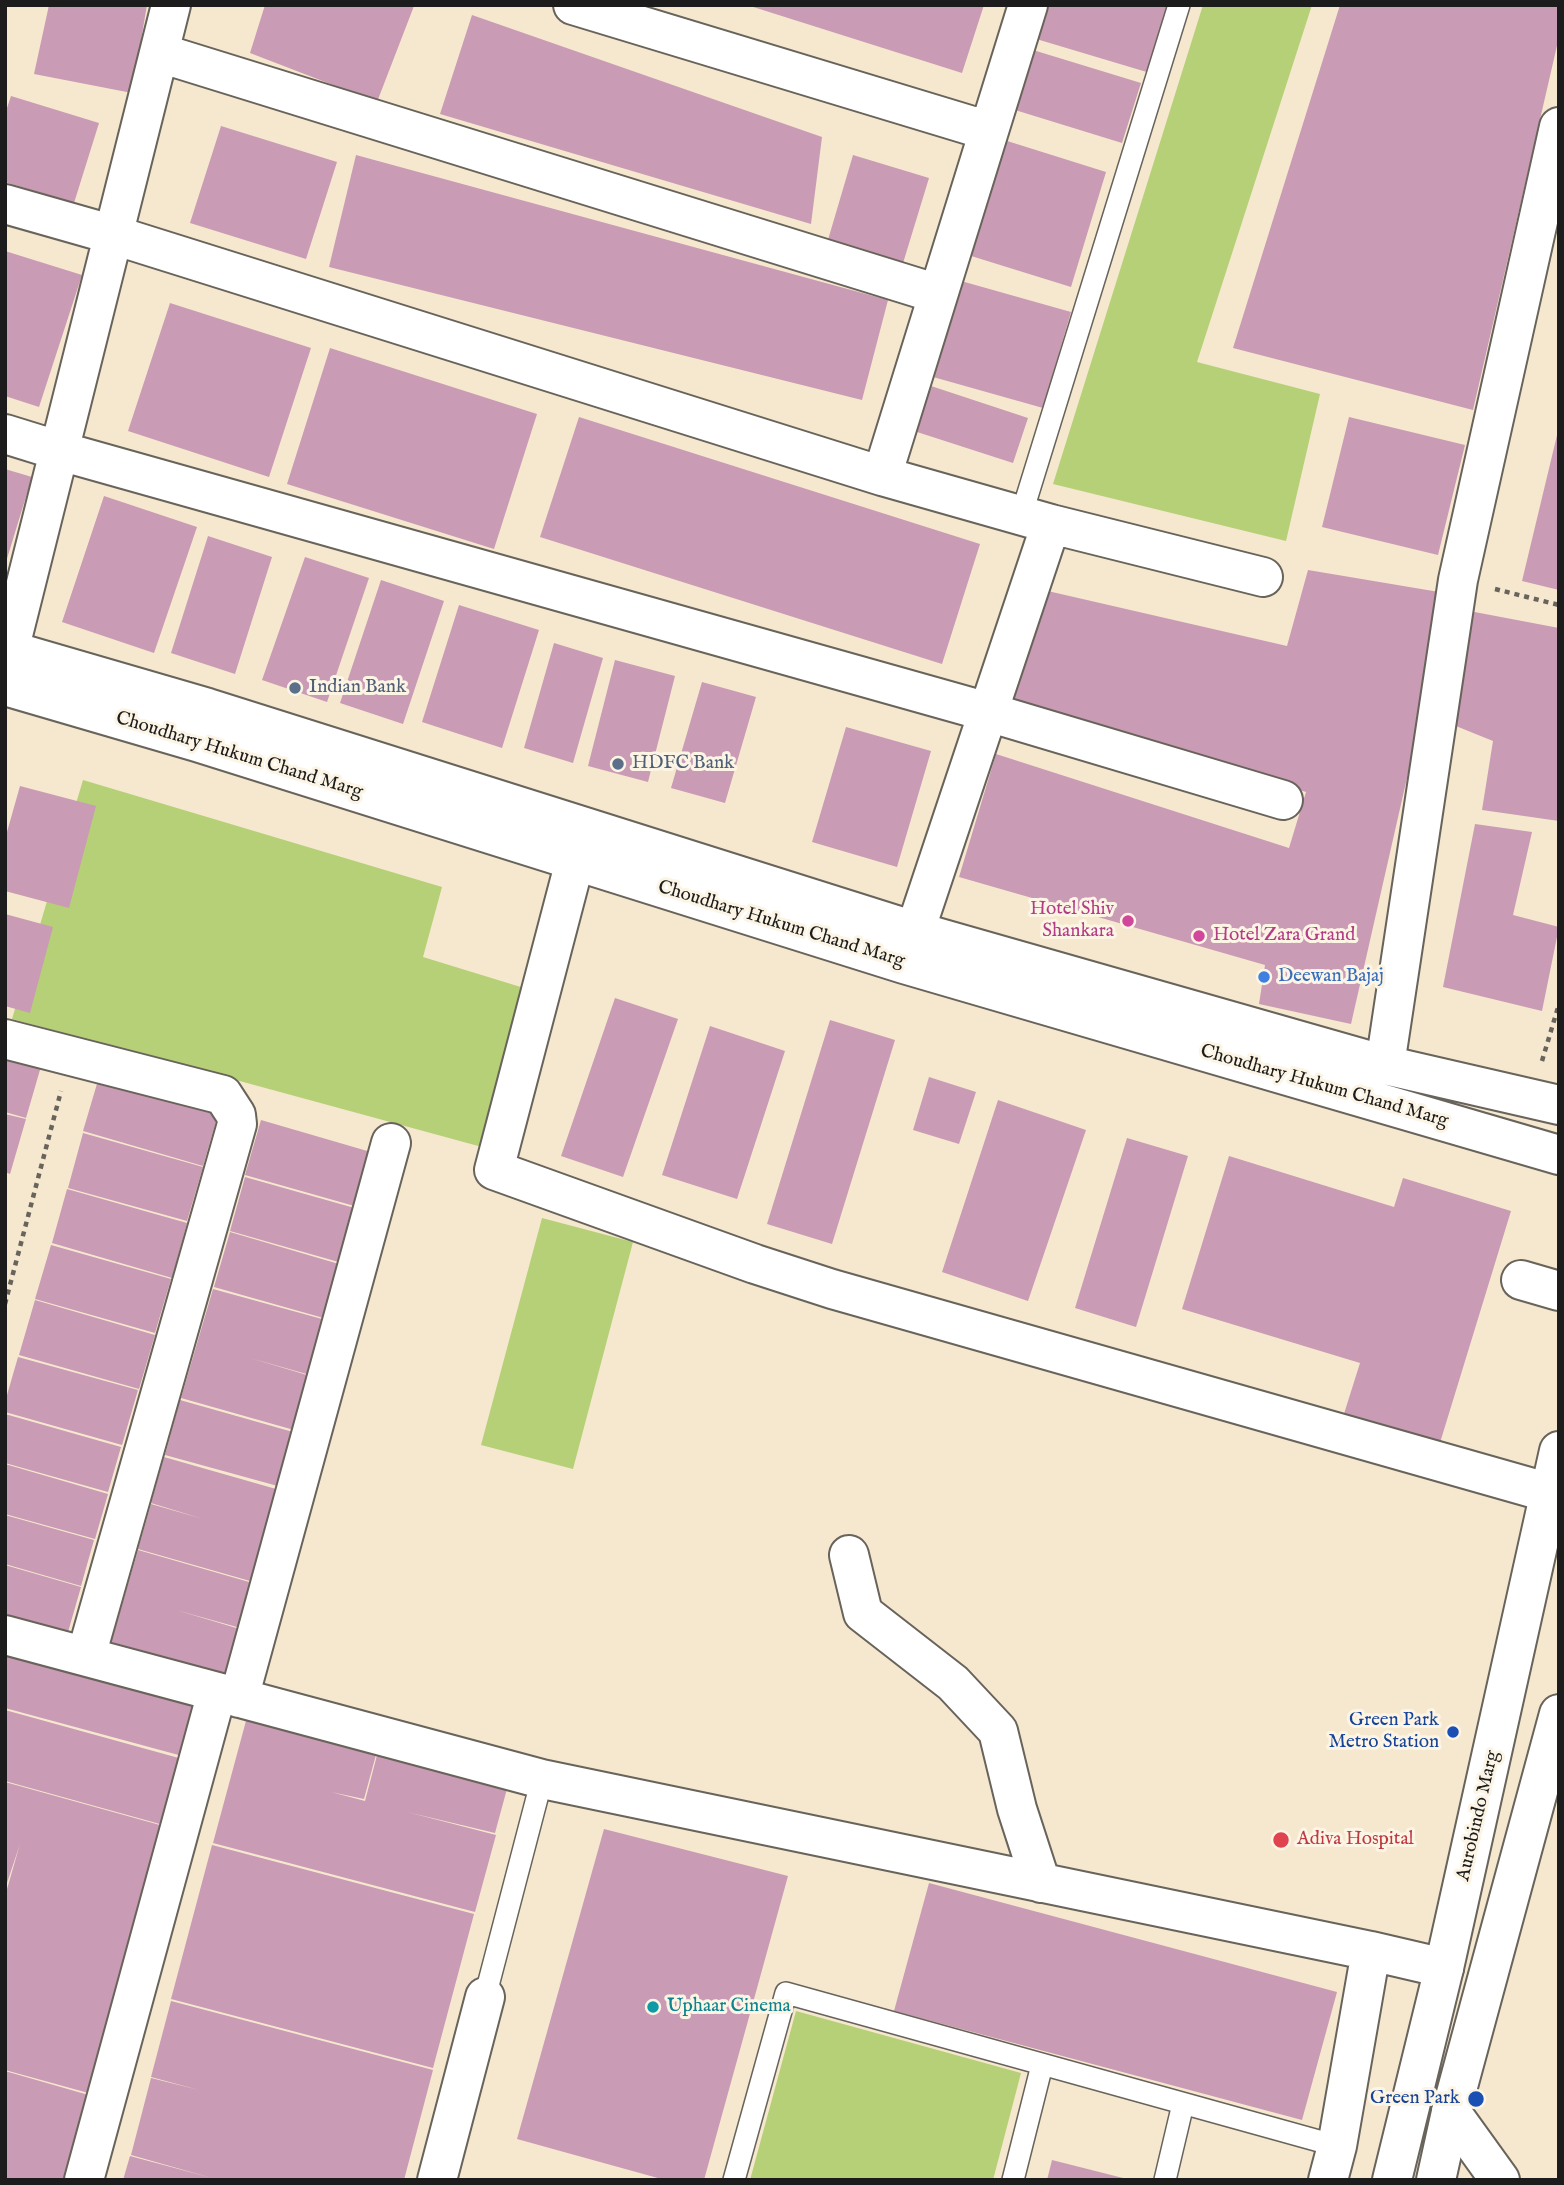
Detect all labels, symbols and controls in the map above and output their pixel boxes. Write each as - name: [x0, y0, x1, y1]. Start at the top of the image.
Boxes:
- place label: Indian Bank: [309, 677, 406, 699]
- marker: Indian Bank: [287, 680, 303, 696]
- street label: Choudhary Hukum Chand Marg: [113, 708, 365, 804]
- place label: HDFC Bank: [632, 753, 734, 775]
- marker: HDFC Bank: [610, 756, 626, 772]
- street label: Choudhary Hukum Chand Marg: [655, 877, 907, 973]
- place label: Hotel Shiv Shankara: [1030, 899, 1114, 943]
- marker: Hotel Shiv Shankara: [1120, 913, 1136, 929]
- place label: Hotel Zara Grand: [1213, 925, 1355, 947]
- marker: Hotel Zara Grand: [1191, 928, 1207, 944]
- place label: Deewan Bajaj: [1278, 966, 1384, 988]
- marker: Deewan Bajaj: [1256, 969, 1272, 985]
- street label: Choudhary Hukum Chand Marg: [1197, 1041, 1451, 1133]
- place label: Green Park Metro Station: [1328, 1710, 1439, 1754]
- marker: Green Park Metro Station: [1445, 1724, 1461, 1740]
- street label: Aurobindo Marg: [1453, 1749, 1505, 1883]
- place label: Adiva Hospital: [1297, 1829, 1414, 1851]
- marker: Adiva Hospital: [1271, 1830, 1291, 1850]
- place label: Uphaar Cinema: [667, 1996, 791, 2018]
- marker: Uphaar Cinema: [645, 1999, 661, 2015]
- place label: Green Park: [1370, 2088, 1460, 2110]
- marker: Green Park: [1466, 2089, 1486, 2109]

